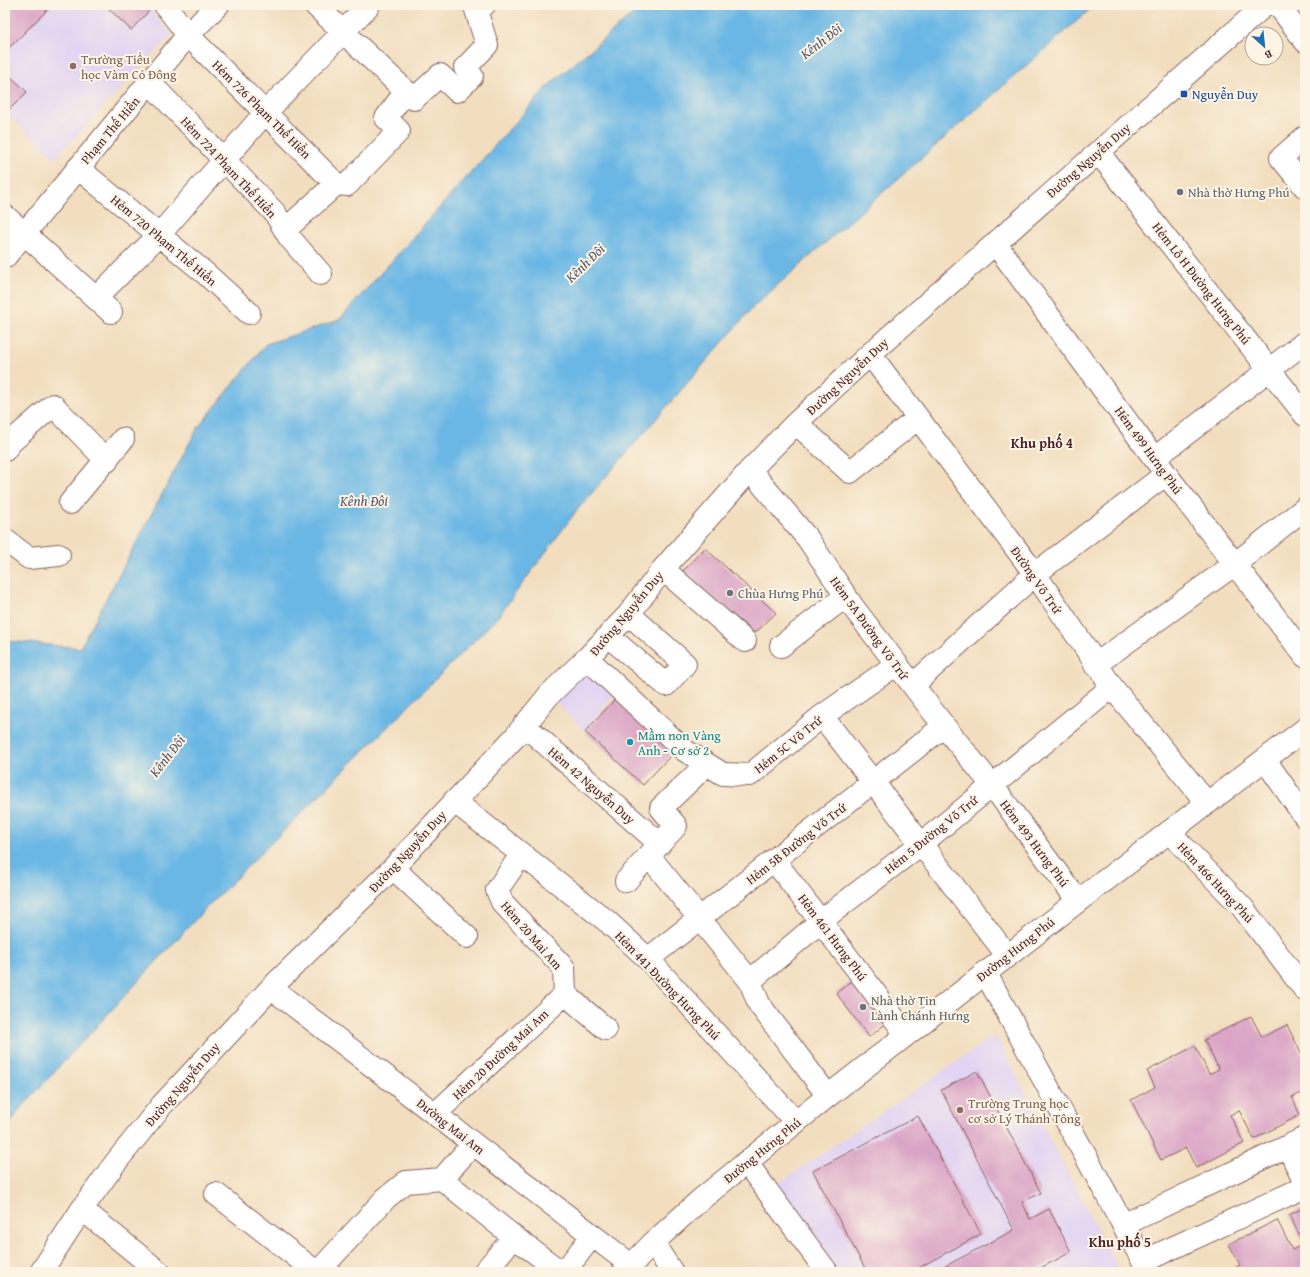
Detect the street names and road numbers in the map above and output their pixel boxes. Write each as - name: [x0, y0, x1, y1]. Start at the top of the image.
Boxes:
- street label: Hẻm 726 Phạm Thế Hiển: [208, 56, 316, 164]
- street label: Phạm Thế Hiển: [76, 92, 145, 168]
- street label: Hẻm 724 Phạm Thế Hiển: [176, 112, 281, 223]
- street label: Đường Nguyễn Duy: [1042, 118, 1135, 202]
- street label: Hẻm 720 Phạm Thế Hiển: [107, 190, 221, 291]
- street label: Hẻm Lô H Đường Hưng Phú: [1148, 218, 1255, 348]
- street label: Đường Nguyễn Duy: [802, 333, 893, 420]
- street label: Hẻm 499 Hưng Phú: [1110, 402, 1187, 498]
- street label: Đường Võ Trứ: [1006, 543, 1067, 619]
- street label: Đường Nguyễn Duy: [585, 566, 668, 660]
- street label: Hẻm 5A Đường Võ Trứ: [825, 573, 914, 685]
- street label: Hẻm 5C Võ Trứ: [750, 710, 827, 778]
- street label: Hẻm 42 Nguyễn Duy: [544, 742, 640, 829]
- street label: Hẻm 5 Đường Võ Trứ: [880, 790, 983, 878]
- street label: Hẻm 493 Hưng Phú: [996, 796, 1074, 891]
- street label: Hẻm 5B Đường Võ Trứ: [742, 797, 851, 889]
- street label: Đường Nguyễn Duy: [364, 806, 451, 897]
- street label: Hẻm 466 Hưng Phú: [1173, 838, 1258, 927]
- street label: Hẻm 461 Hưng Phú: [794, 890, 872, 985]
- street label: Hẻm 20 Mai Am: [496, 897, 567, 974]
- street label: Đường Hưng Phú: [972, 913, 1059, 986]
- street label: Hẻm 441 Đường Hưng Phú: [611, 927, 725, 1044]
- street label: Hẻm 20 Đường Mai Am: [448, 1004, 553, 1104]
- street label: Đường Nguyễn Duy: [140, 1038, 225, 1131]
- street label: Đường Mai Am: [413, 1094, 489, 1159]
- street label: Đường Hưng Phú: [719, 1113, 805, 1188]

